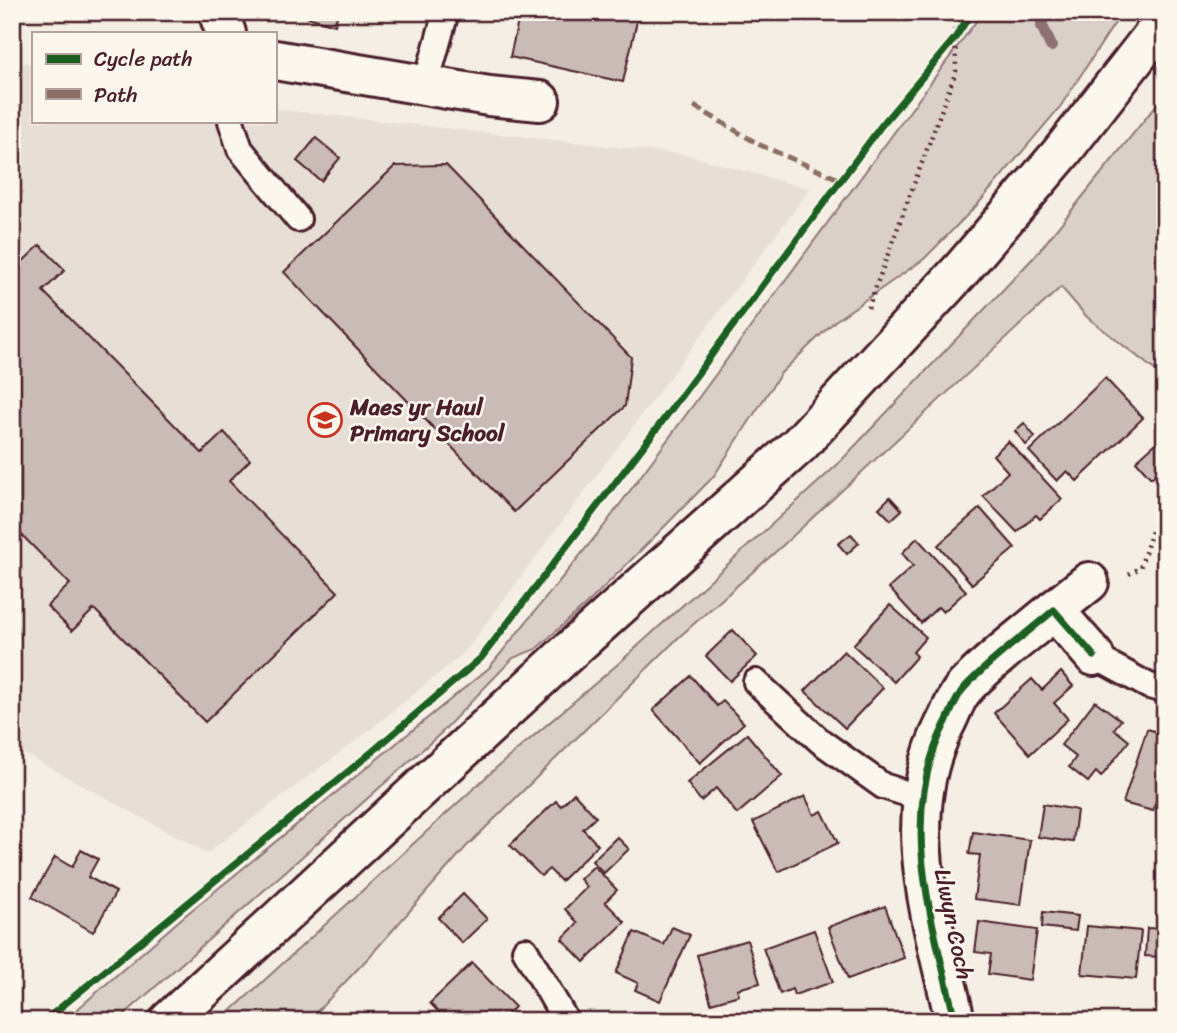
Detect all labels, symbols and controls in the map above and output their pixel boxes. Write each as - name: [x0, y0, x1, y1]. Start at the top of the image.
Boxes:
- legend: [32, 32, 276, 122]
- text: Cycle path: [94, 40, 193, 78]
- text: Path: [94, 76, 137, 114]
- place label: Maes yr Haul Primary School: [349, 387, 506, 454]
- school or university icon: Maes yr Haul Primary School: [306, 401, 344, 439]
- street label: Llwyn Coch: [922, 865, 985, 984]

